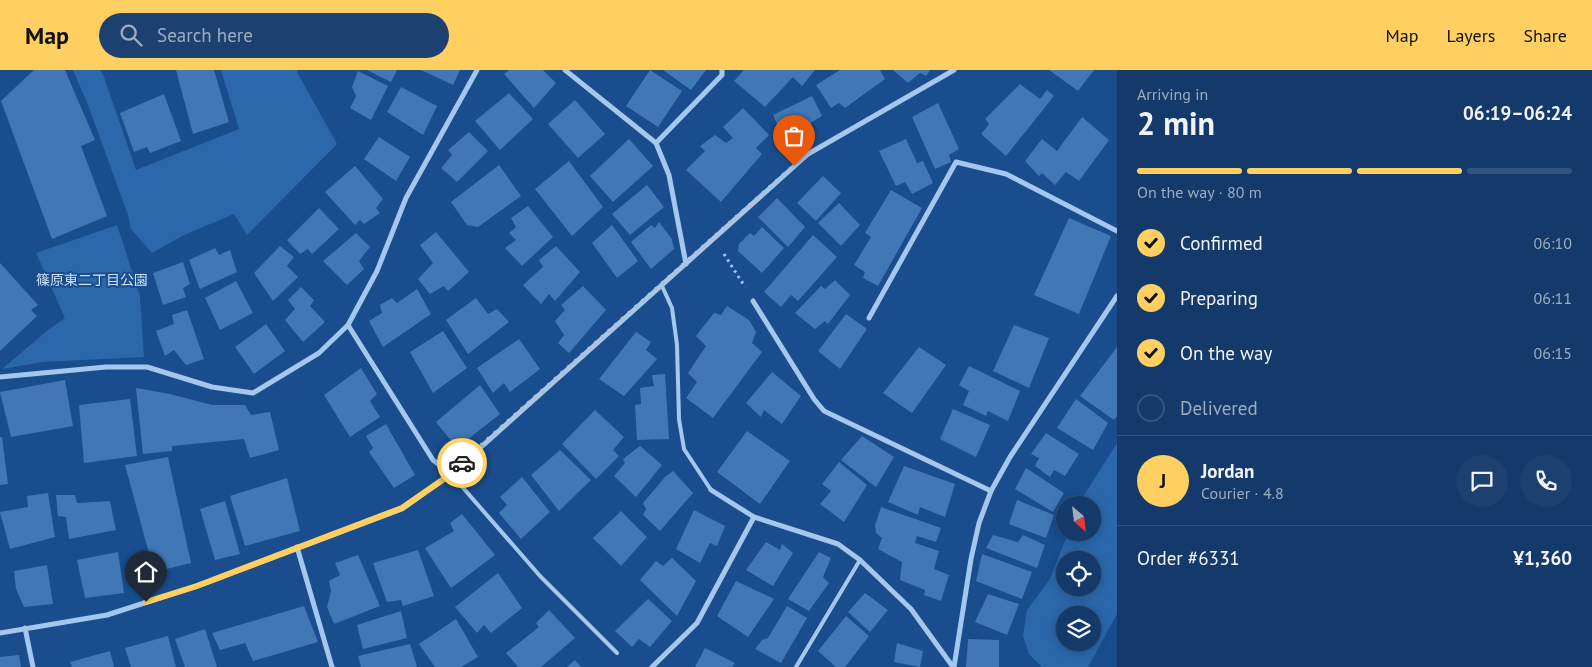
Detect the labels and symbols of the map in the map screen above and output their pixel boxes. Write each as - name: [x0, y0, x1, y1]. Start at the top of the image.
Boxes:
- pin: [773, 115, 815, 166]
- park label: 篠原東二丁目公園: [36, 271, 148, 289]
- courier: [437, 438, 487, 488]
- north arrow: [1056, 496, 1101, 541]
- pin: [125, 551, 167, 602]

